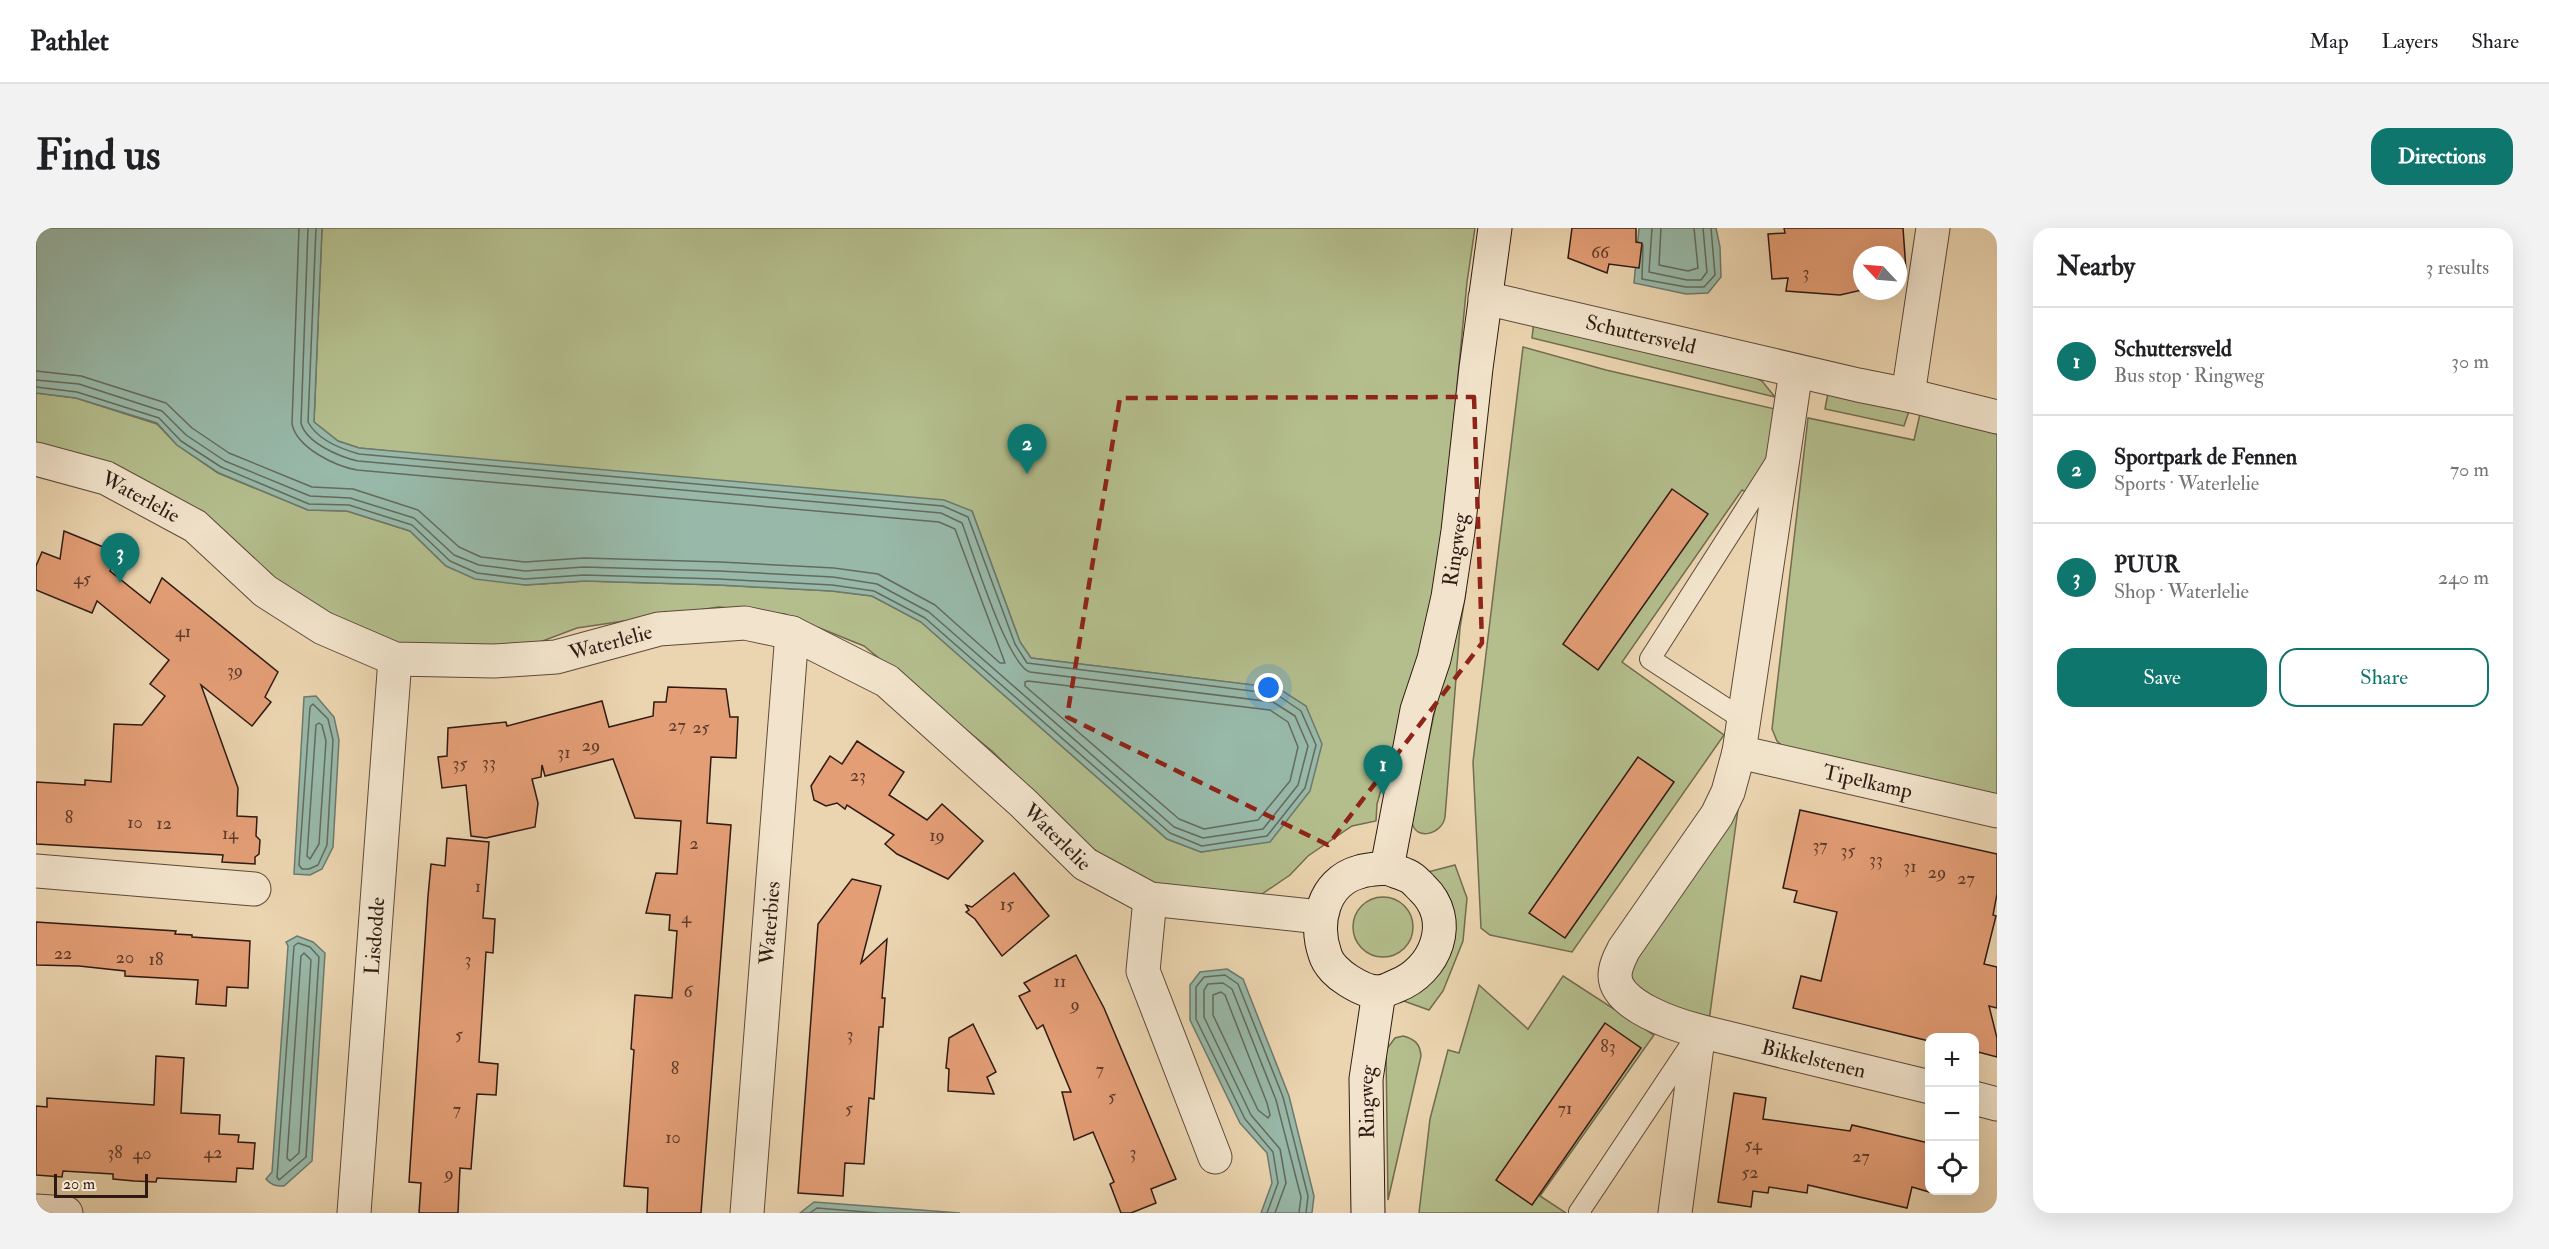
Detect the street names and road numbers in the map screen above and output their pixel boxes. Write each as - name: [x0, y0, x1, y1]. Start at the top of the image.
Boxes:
- street label: Schuttersveld: [1583, 309, 1699, 361]
- street label: Waterlelie: [96, 465, 185, 529]
- street label: Ringweg: [1437, 511, 1474, 588]
- street label: Waterlelie: [565, 618, 656, 667]
- street label: Tipelkamp: [1820, 759, 1915, 805]
- street label: Waterlelie: [1017, 797, 1097, 877]
- street label: Waterbies: [753, 880, 787, 966]
- street label: Lisdodde: [359, 896, 391, 976]
- street label: Bikkelstenen: [1759, 1034, 1869, 1085]
- street label: Ringweg: [1353, 1063, 1382, 1139]

